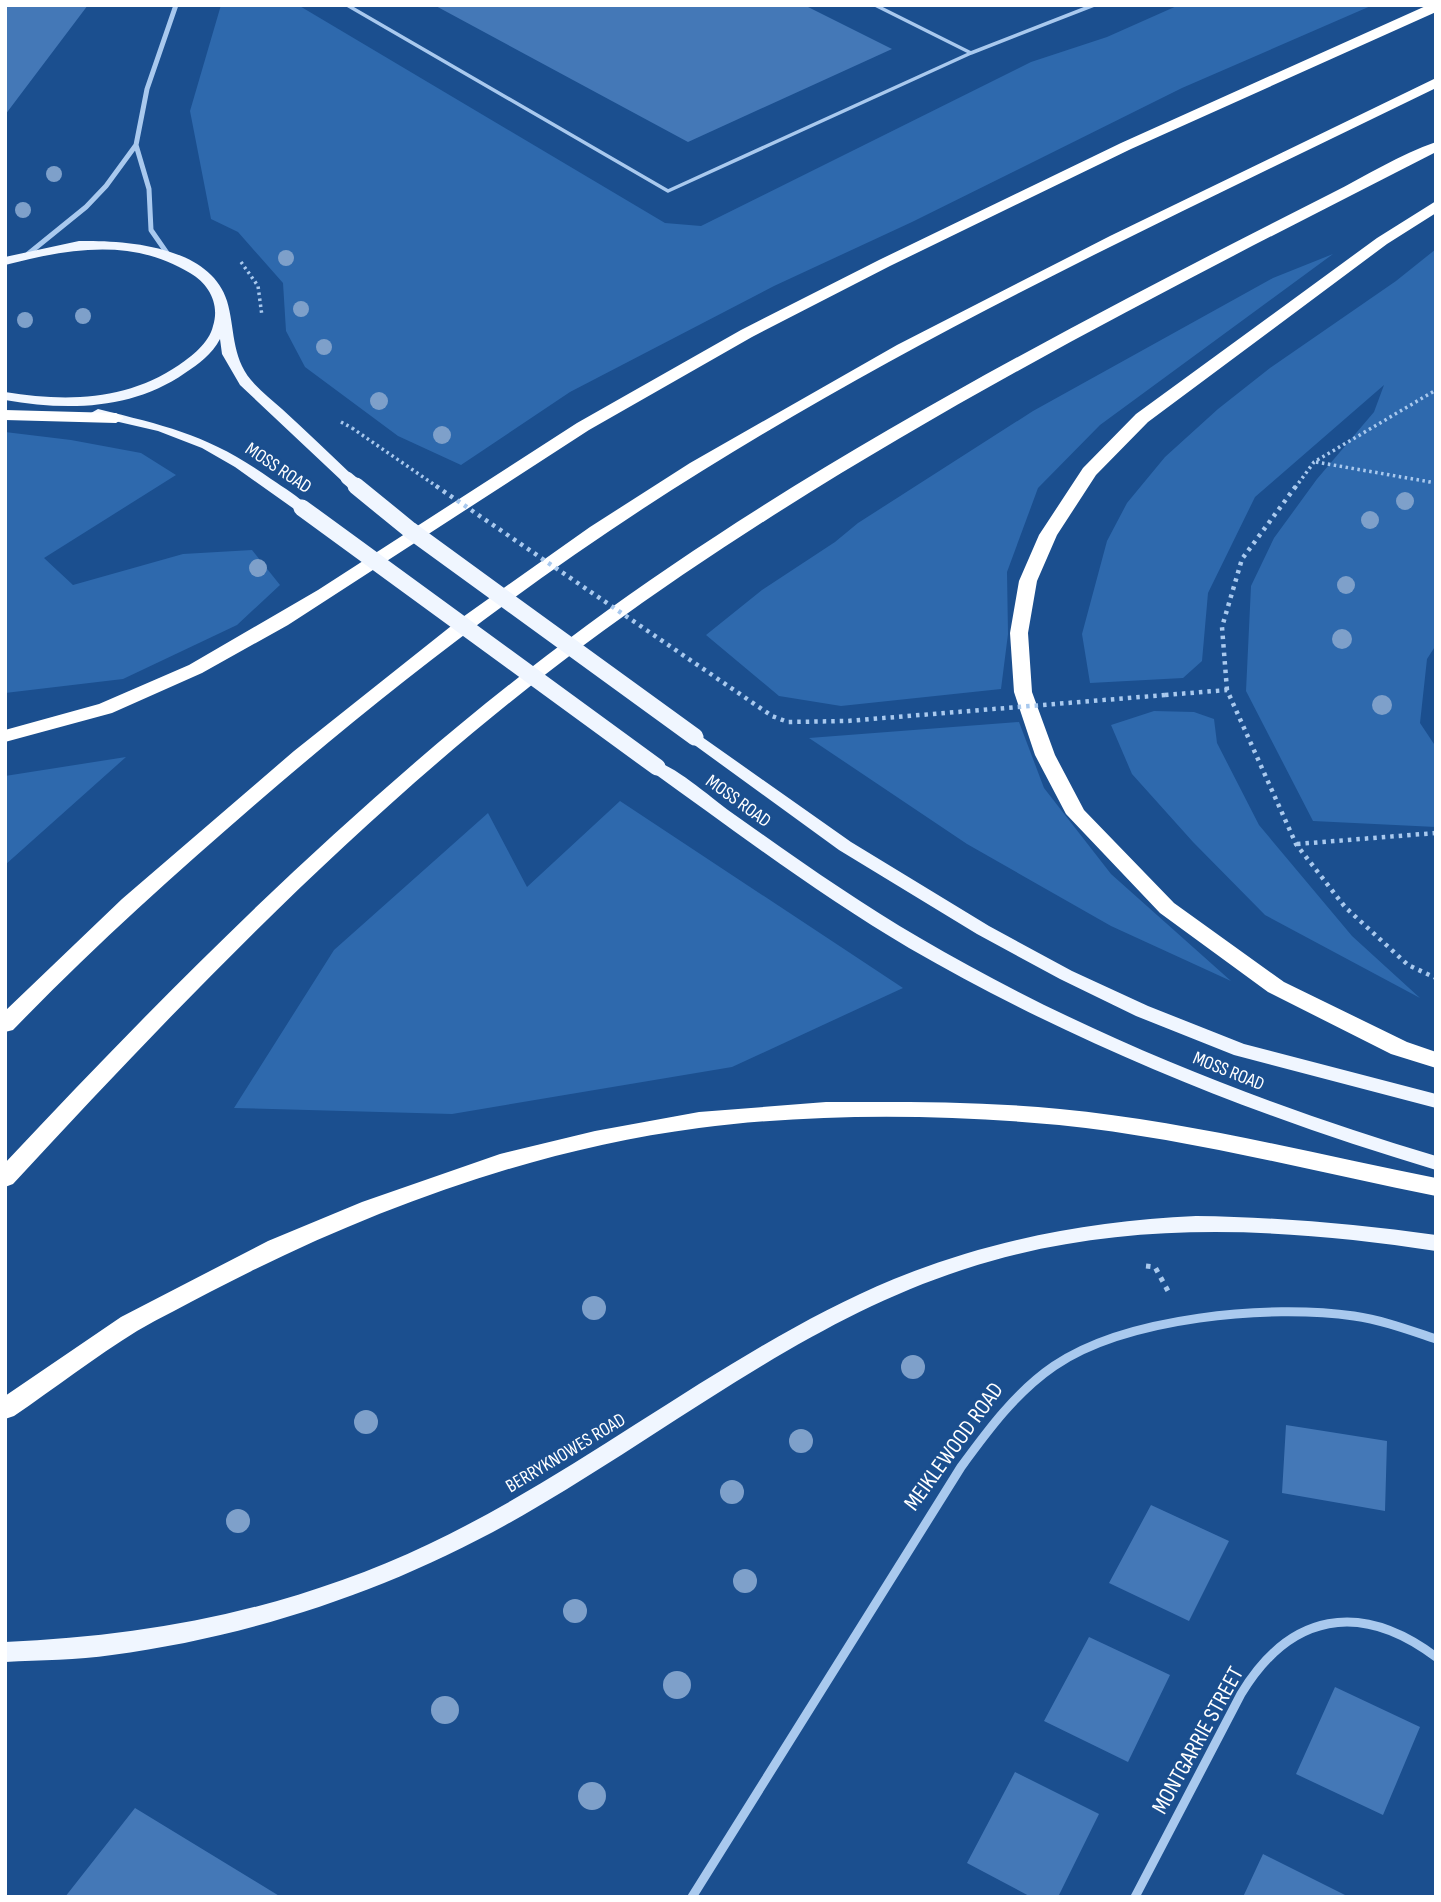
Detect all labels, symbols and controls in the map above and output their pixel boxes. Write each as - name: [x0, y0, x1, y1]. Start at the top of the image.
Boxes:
- street label: MOSS ROAD: [241, 438, 316, 499]
- street label: MOSS ROAD: [701, 770, 775, 833]
- street label: MOSS ROAD: [1189, 1047, 1267, 1096]
- street label: MEIKLEWOOD ROAD: [898, 1377, 1010, 1516]
- street label: BERRYKNOWES ROAD: [502, 1408, 630, 1498]
- street label: MONTGARRIE STREET: [1146, 1662, 1250, 1819]

